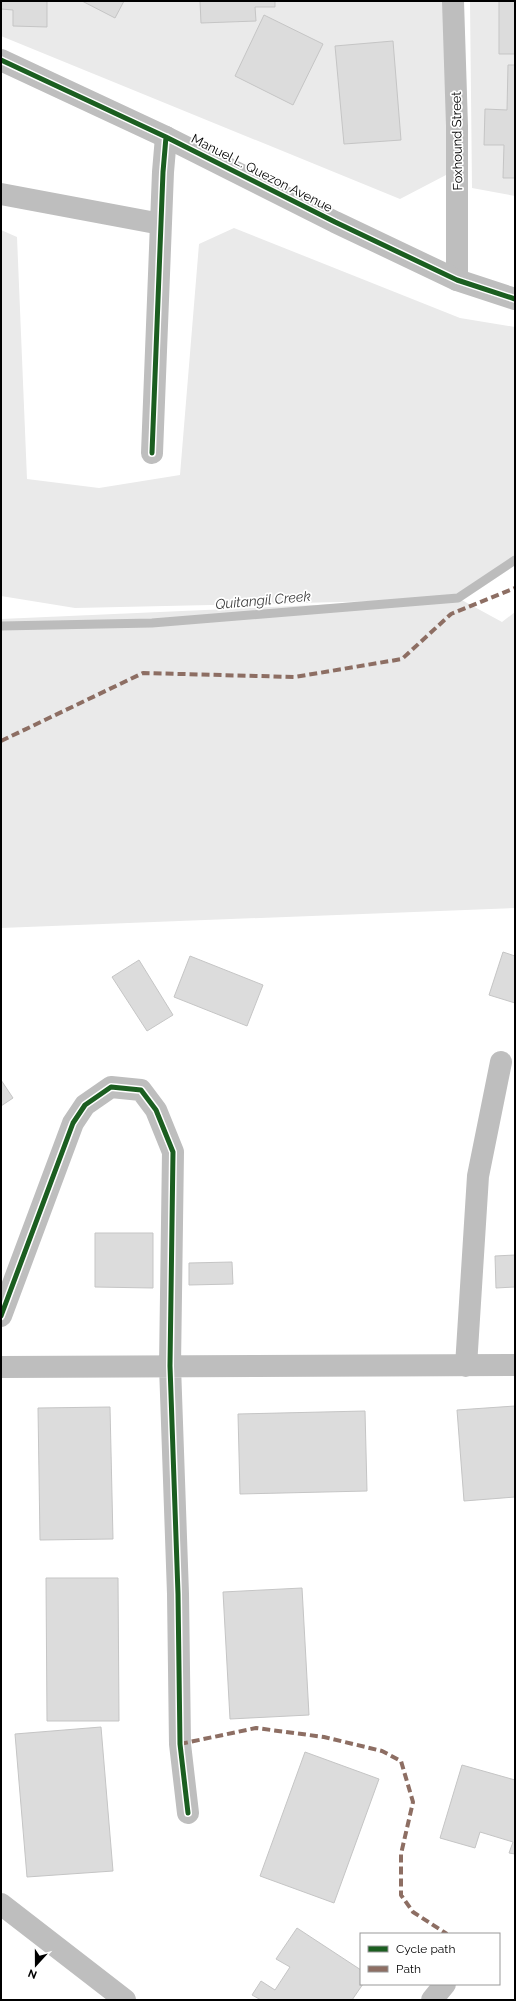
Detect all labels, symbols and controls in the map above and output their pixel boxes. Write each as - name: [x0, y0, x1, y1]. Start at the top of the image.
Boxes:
- street label: Foxhound Street: [449, 91, 465, 191]
- street label: Manuel L. Quezon Avenue: [189, 131, 335, 215]
- water label: Quitangil Creek: [215, 588, 312, 612]
- legend: [360, 1933, 500, 1985]
- text: Cycle path: [396, 1942, 455, 1956]
- north arrow: [16, 1945, 56, 1985]
- text: Path: [396, 1962, 421, 1976]
- text: N: [26, 1966, 39, 1981]

